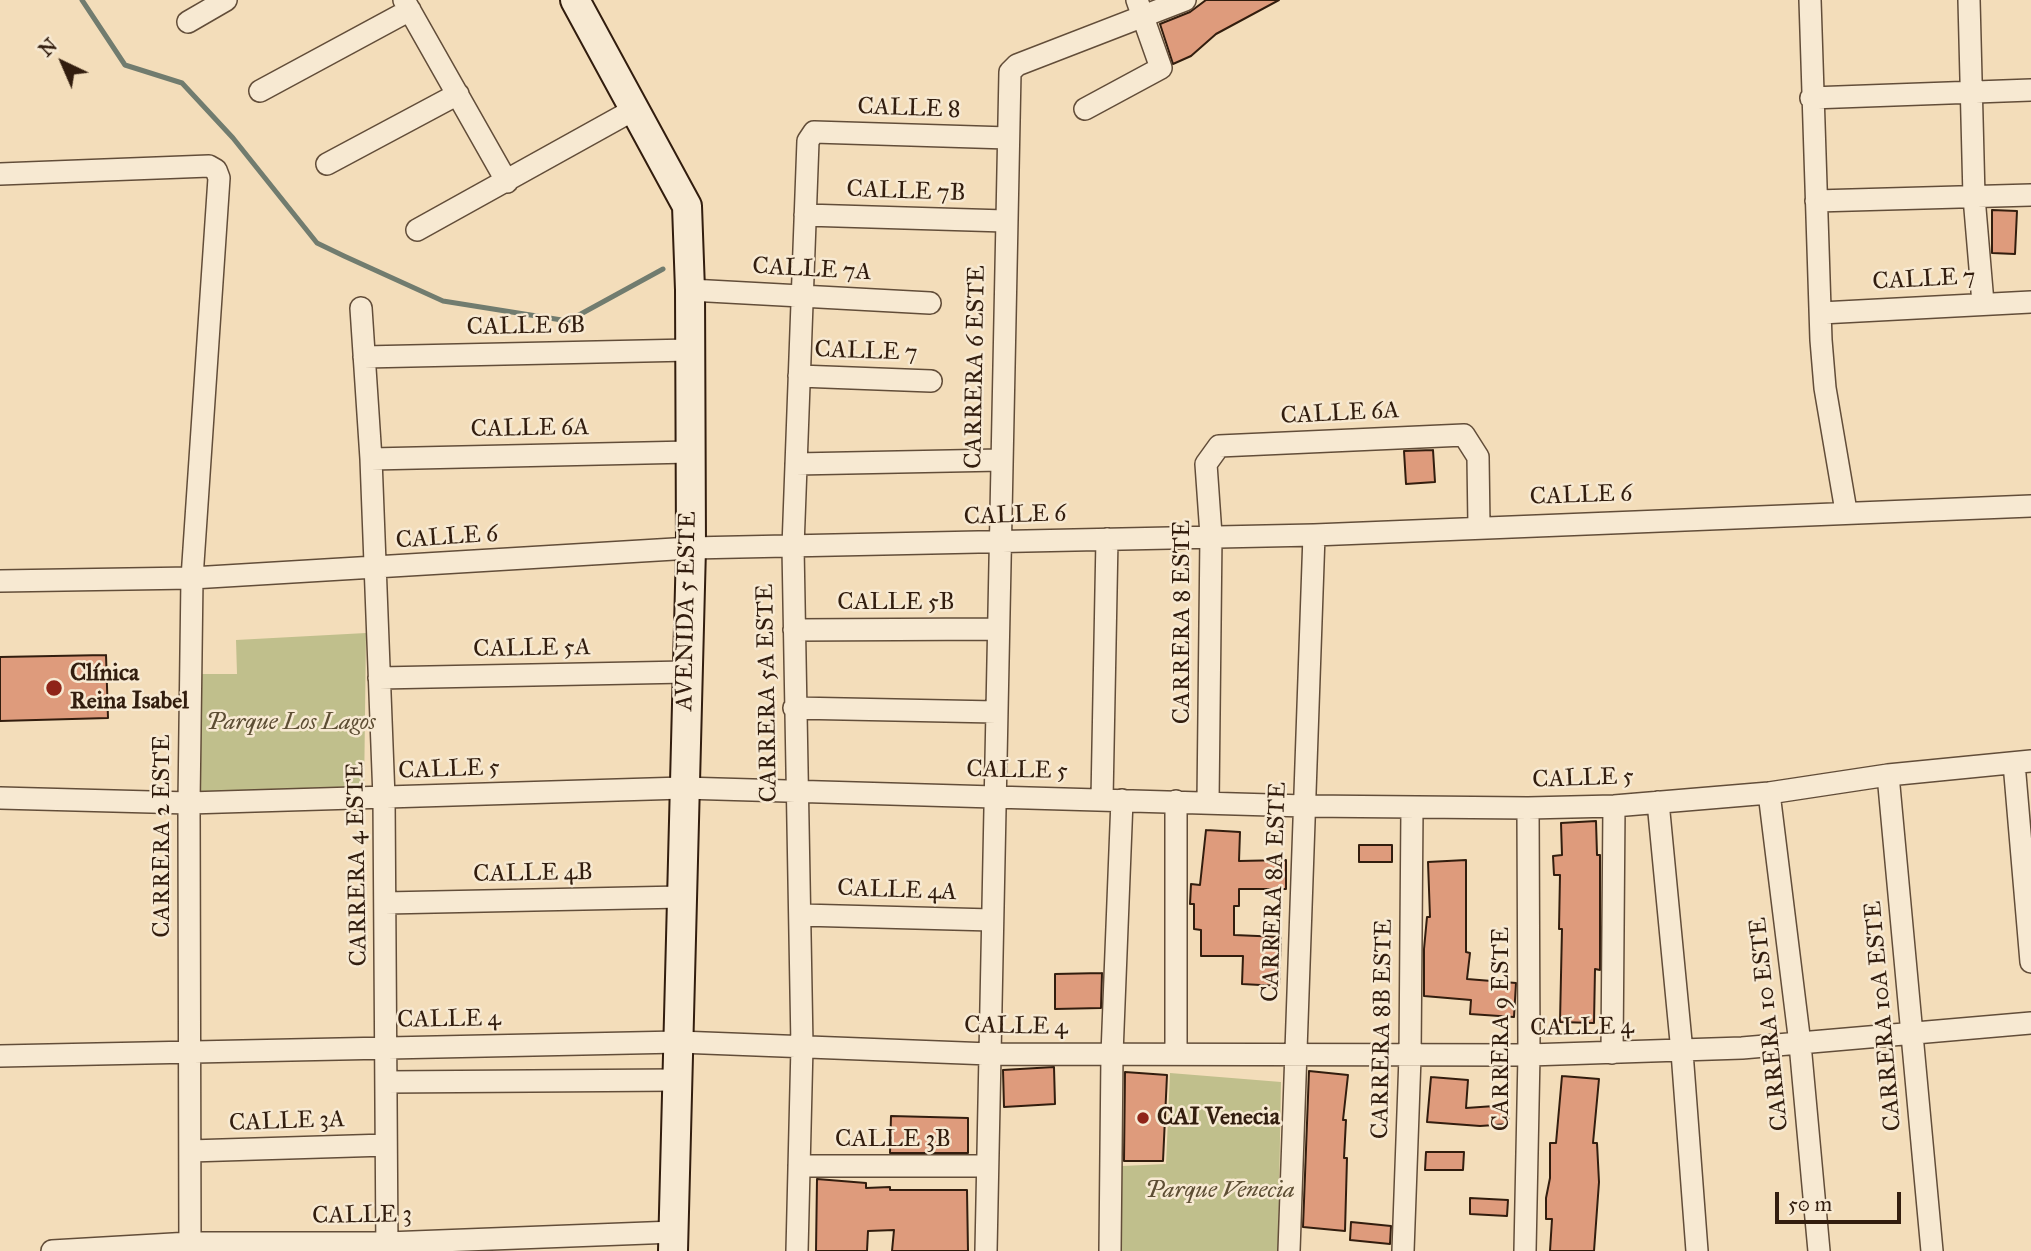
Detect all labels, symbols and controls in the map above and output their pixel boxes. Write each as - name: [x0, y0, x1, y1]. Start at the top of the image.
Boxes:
- north arrow: [28, 28, 98, 98]
- text: N: [34, 34, 62, 61]
- street label: CALLE 8: [857, 93, 961, 125]
- street label: CALLE 7B: [846, 176, 966, 208]
- street label: CALLE 7A: [752, 252, 872, 288]
- street label: CALLE 7: [1872, 263, 1976, 297]
- street label: CARRERA 6 ESTE: [960, 265, 992, 469]
- street label: CALLE 6B: [467, 312, 585, 342]
- street label: CALLE 7: [814, 336, 918, 368]
- street label: CALLE 6A: [1280, 397, 1400, 431]
- street label: CALLE 6A: [470, 414, 590, 444]
- street label: CALLE 6: [1529, 480, 1633, 512]
- street label: CALLE 6: [963, 500, 1067, 532]
- street label: AVENIDA 5 ESTE: [671, 511, 703, 711]
- street label: CALLE 6: [395, 520, 499, 556]
- street label: CARRERA 8 ESTE: [1169, 520, 1197, 724]
- street label: CARRERA 5A ESTE: [752, 583, 784, 803]
- street label: CALLE 5B: [837, 589, 955, 617]
- street label: CALLE 5A: [473, 634, 591, 664]
- place label: Clínica Reina Isabel: [70, 660, 189, 716]
- marker: Clínica Reina Isabel: [44, 678, 64, 698]
- park label: Parque Los Lagos: [206, 709, 376, 737]
- street label: CARRERA 2 ESTE: [149, 734, 177, 938]
- street label: CALLE 5: [398, 754, 500, 786]
- street label: CALLE 5: [966, 756, 1068, 786]
- street label: CARRERA 4 ESTE: [342, 761, 374, 967]
- street label: CALLE 5: [1532, 763, 1634, 795]
- street label: CARRERA 8A ESTE: [1257, 781, 1293, 1003]
- street label: CALLE 4B: [473, 859, 593, 889]
- street label: CALLE 4A: [837, 875, 957, 907]
- street label: CARRERA 10A ESTE: [1860, 900, 1908, 1132]
- street label: CARRERA 10 ESTE: [1744, 916, 1796, 1132]
- street label: CARRERA 8B ESTE: [1367, 919, 1399, 1139]
- street label: CARRERA 9 ESTE: [1488, 927, 1516, 1131]
- street label: CALLE 4: [397, 1005, 501, 1035]
- street label: CALLE 4: [964, 1012, 1068, 1042]
- street label: CALLE 4: [1530, 1013, 1634, 1043]
- place label: CAI Venecia: [1157, 1104, 1280, 1132]
- street label: CALLE 3A: [228, 1106, 346, 1138]
- marker: CAI Venecia: [1135, 1110, 1151, 1126]
- street label: CALLE 3B: [835, 1126, 951, 1154]
- park label: Parque Venecia: [1145, 1177, 1295, 1205]
- scale bar: [1779, 1178, 1905, 1222]
- text: 50 m: [1788, 1191, 1832, 1217]
- street label: CALLE 3: [312, 1201, 412, 1231]

